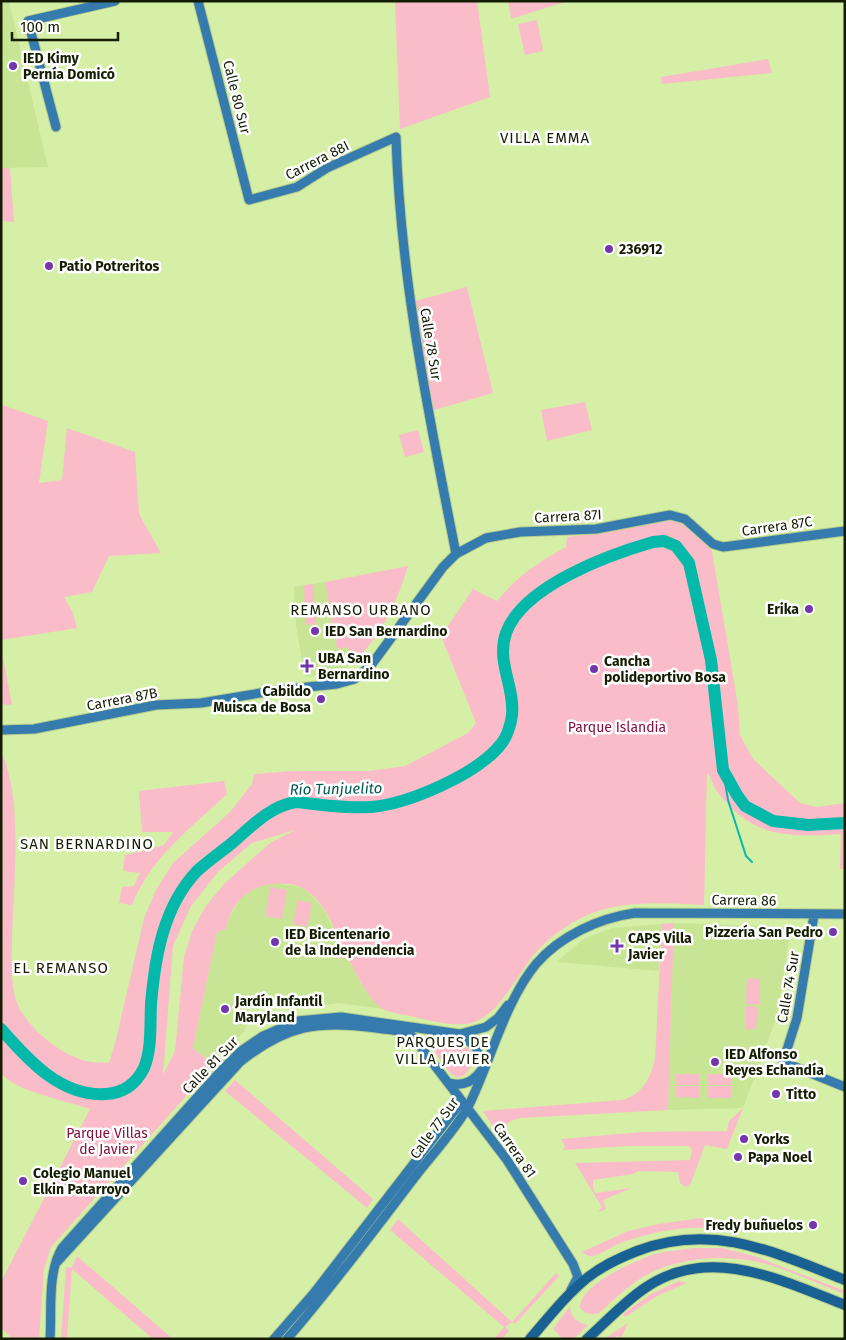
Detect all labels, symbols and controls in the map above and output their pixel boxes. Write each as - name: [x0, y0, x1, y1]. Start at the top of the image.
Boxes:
- scale bar: [12, 10, 119, 42]
- text: 100 m: [20, 18, 60, 36]
- place label: IED Kimy Pernía Domicó: [23, 50, 115, 83]
- street label: Calle 80 Sur: [219, 59, 254, 136]
- marker: IED Kimy Pernía Domicó: [7, 60, 19, 72]
- district label: VILLA EMMA: [500, 129, 590, 147]
- street label: Carrera 88I: [283, 137, 352, 184]
- place label: 236912: [619, 241, 662, 258]
- marker: 236912: [603, 243, 615, 255]
- place label: Patio Potreritos: [59, 258, 160, 275]
- marker: Patio Potreritos: [43, 260, 55, 272]
- street label: Calle 78 Sur: [416, 307, 445, 382]
- street label: Carrera 87I: [534, 506, 602, 527]
- street label: Carrera 87C: [741, 513, 814, 540]
- district label: REMANSO URBANO: [290, 601, 432, 619]
- place label: Erika: [767, 601, 799, 618]
- marker: Erika: [803, 603, 815, 615]
- place label: IED San Bernardino: [325, 623, 448, 640]
- marker: IED San Bernardino: [309, 625, 321, 637]
- place label: UBA San Bernardino: [318, 650, 390, 683]
- place label: Cancha polideportivo Bosa: [604, 653, 726, 686]
- marker: UBA San Bernardino: [300, 659, 314, 673]
- marker: Cancha polideportivo Bosa: [588, 663, 600, 675]
- place label: Cabildo Muisca de Bosa: [213, 683, 311, 716]
- street label: Carrera 87B: [85, 684, 159, 715]
- marker: Cabildo Muisca de Bosa: [315, 693, 327, 705]
- park label: Parque Islandia: [568, 719, 666, 736]
- water label: Río Tunjuelito: [289, 779, 383, 799]
- district label: SAN BERNARDINO: [20, 835, 154, 853]
- street label: Carrera 86: [711, 891, 777, 910]
- place label: Pizzería San Pedro: [705, 924, 823, 941]
- place label: IED Bicentenario de la Independencia: [285, 926, 415, 959]
- marker: Pizzería San Pedro: [827, 926, 839, 938]
- place label: CAPS Villa Javier: [627, 930, 692, 963]
- marker: IED Bicentenario de la Independencia: [269, 936, 281, 948]
- marker: CAPS Villa Javier: [610, 939, 624, 953]
- street label: Calle 74 Sur: [774, 949, 803, 1024]
- district label: EL REMANSO: [13, 959, 109, 977]
- place label: Jardín Infantil Maryland: [234, 993, 323, 1026]
- marker: Jardín Infantil Maryland: [219, 1003, 231, 1015]
- street label: Calle 81 Sur: [179, 1033, 242, 1097]
- district label: PARQUES DE VILLA JAVIER: [395, 1033, 491, 1068]
- place label: IED Alfonso Reyes Echandía: [725, 1046, 824, 1079]
- marker: IED Alfonso Reyes Echandía: [709, 1056, 721, 1068]
- place label: Titto: [786, 1086, 816, 1103]
- marker: Titto: [770, 1088, 782, 1100]
- street label: Calle 77 Sur: [406, 1094, 463, 1162]
- street label: Carrera 81: [490, 1120, 540, 1181]
- park label: Parque Villas de Javier: [66, 1125, 148, 1158]
- place label: Yorks: [753, 1131, 790, 1148]
- marker: Yorks: [738, 1133, 750, 1145]
- place label: Papa Noel: [748, 1149, 813, 1166]
- marker: Papa Noel: [732, 1151, 744, 1163]
- place label: Colegio Manuel Elkin Patarroyo: [33, 1165, 131, 1198]
- marker: Colegio Manuel Elkin Patarroyo: [17, 1175, 29, 1187]
- place label: Fredy buñuelos: [706, 1217, 803, 1234]
- marker: Fredy buñuelos: [807, 1219, 819, 1231]

